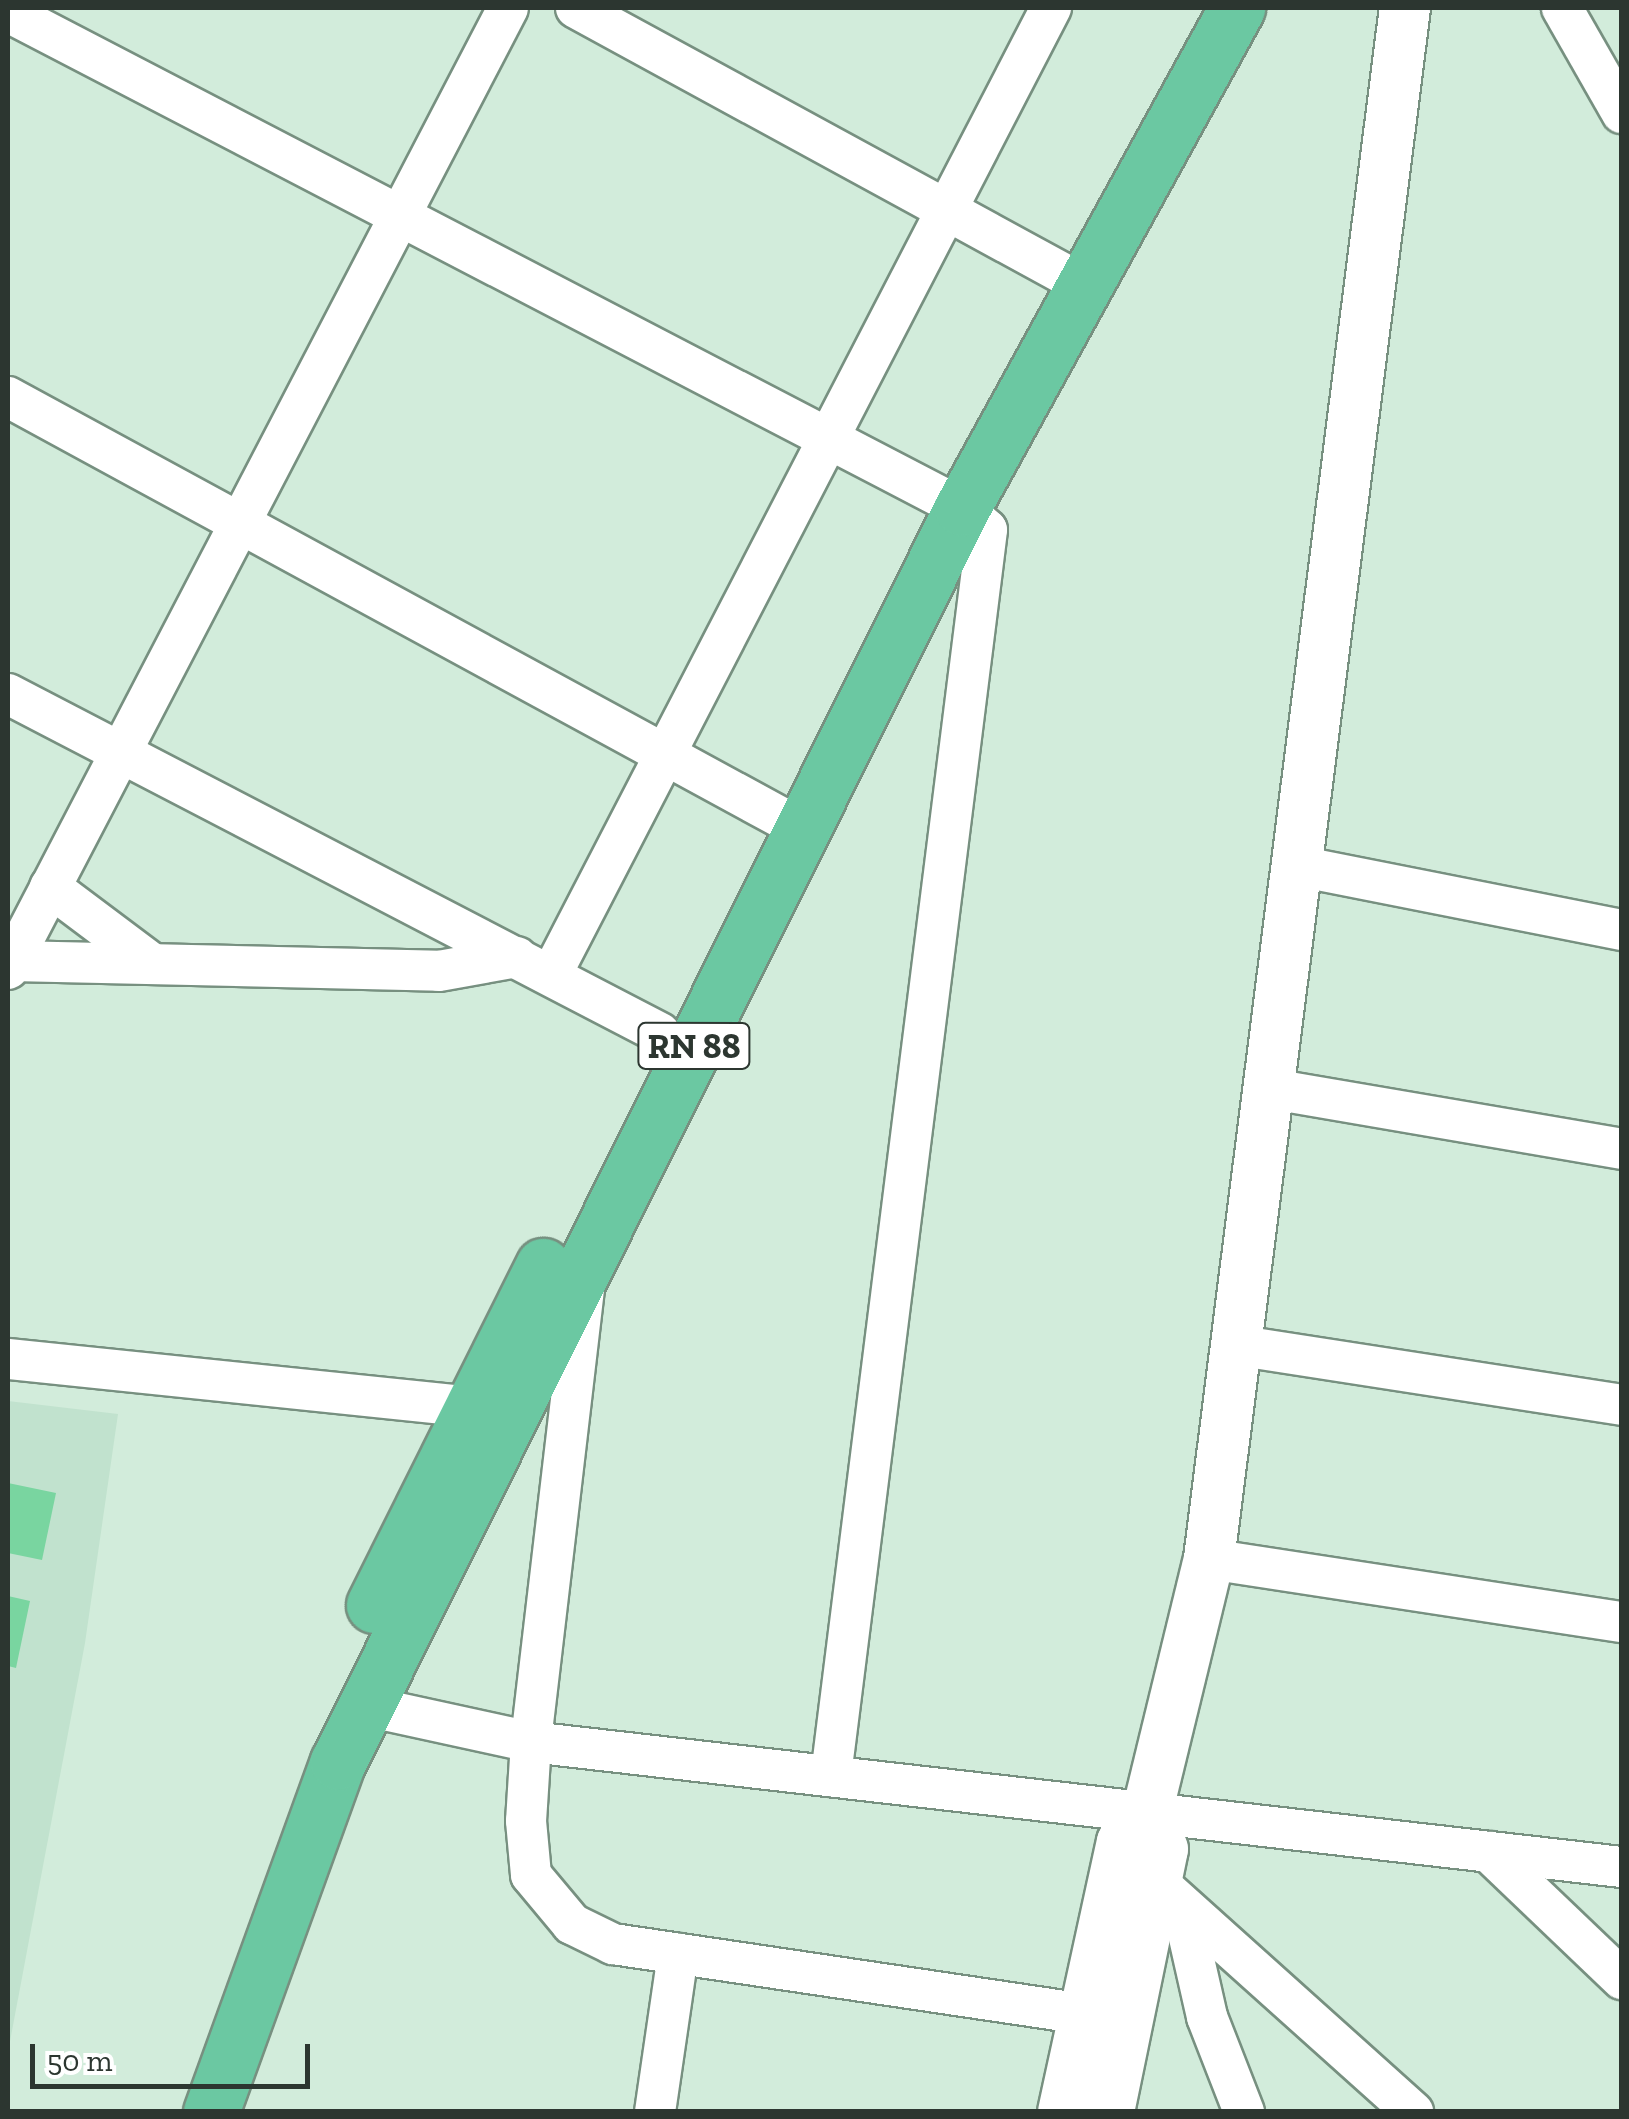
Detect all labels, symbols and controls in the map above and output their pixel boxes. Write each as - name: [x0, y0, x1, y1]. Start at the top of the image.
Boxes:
- road number: RN 88: [636, 1016, 752, 1076]
- scale bar: [35, 2024, 315, 2086]
- text: 50 m: [47, 2043, 112, 2079]

